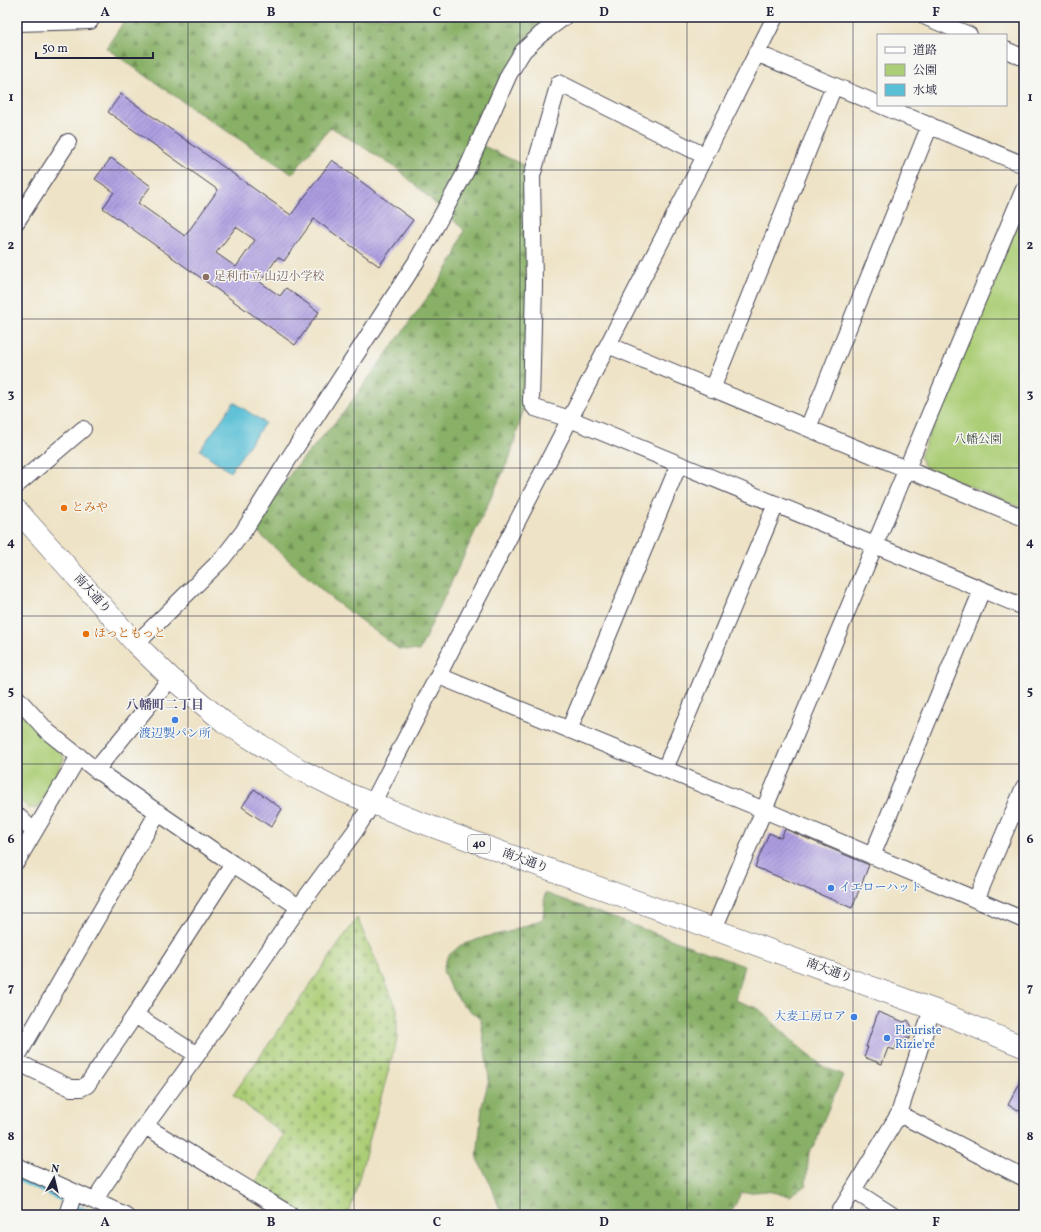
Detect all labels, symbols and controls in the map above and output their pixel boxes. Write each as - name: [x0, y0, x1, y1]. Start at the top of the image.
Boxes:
- text: A: [100, 4, 110, 22]
- text: B: [267, 4, 276, 22]
- text: C: [433, 4, 441, 22]
- text: D: [599, 4, 609, 22]
- text: E: [766, 4, 774, 22]
- text: F: [932, 4, 940, 22]
- scale bar: [36, 34, 153, 60]
- legend: [877, 34, 1007, 106]
- text: 50 m: [42, 41, 68, 57]
- text: 道路: [913, 43, 937, 59]
- text: 公園: [913, 63, 937, 79]
- text: 水域: [913, 83, 937, 99]
- text: 1: [8, 89, 14, 107]
- text: 1: [1027, 89, 1033, 107]
- text: 2: [8, 237, 15, 255]
- text: 2: [1027, 237, 1034, 255]
- place label: 足利市立 山辺小学校: [214, 269, 324, 285]
- marker: 足利市立 山辺小学校: [201, 272, 211, 282]
- text: 3: [8, 386, 15, 404]
- text: 3: [1027, 386, 1034, 404]
- park label: 八幡公園: [954, 432, 1002, 448]
- place label: とみや: [72, 500, 108, 516]
- marker: とみや: [59, 503, 69, 513]
- text: 4: [7, 534, 15, 552]
- text: 4: [1026, 534, 1034, 552]
- street label: 南大通り: [70, 571, 114, 617]
- place label: ほっともっと: [94, 626, 166, 642]
- marker: ほっともっと: [81, 629, 91, 639]
- text: 5: [8, 683, 14, 701]
- text: 5: [1027, 683, 1033, 701]
- district label: 八幡町二丁目: [126, 697, 204, 715]
- marker: 渡辺製パン所: [170, 715, 180, 725]
- place label: 渡辺製パン所: [139, 726, 211, 742]
- text: 6: [7, 831, 15, 849]
- text: 6: [1026, 831, 1034, 849]
- road number: 40: [468, 835, 490, 853]
- street label: 南大通り: [500, 845, 550, 877]
- place label: イエローハット: [839, 880, 922, 896]
- marker: イエローハット: [826, 883, 836, 893]
- street label: 南大通り: [804, 955, 854, 987]
- text: 7: [8, 980, 14, 998]
- text: 7: [1027, 980, 1033, 998]
- place label: 大麦工房ロア: [774, 1009, 846, 1025]
- marker: 大麦工房ロア: [849, 1012, 859, 1022]
- place label: Fleuriste Rizie're: [895, 1023, 942, 1053]
- marker: Fleuriste Rizie're: [882, 1033, 892, 1043]
- text: 8: [7, 1128, 15, 1146]
- text: 8: [1026, 1128, 1034, 1146]
- north arrow: [34, 1158, 74, 1198]
- text: N: [50, 1162, 60, 1178]
- text: A: [100, 1214, 110, 1232]
- text: B: [267, 1214, 276, 1232]
- text: C: [433, 1214, 441, 1232]
- text: D: [599, 1214, 609, 1232]
- text: E: [766, 1214, 774, 1232]
- text: F: [932, 1214, 940, 1232]

